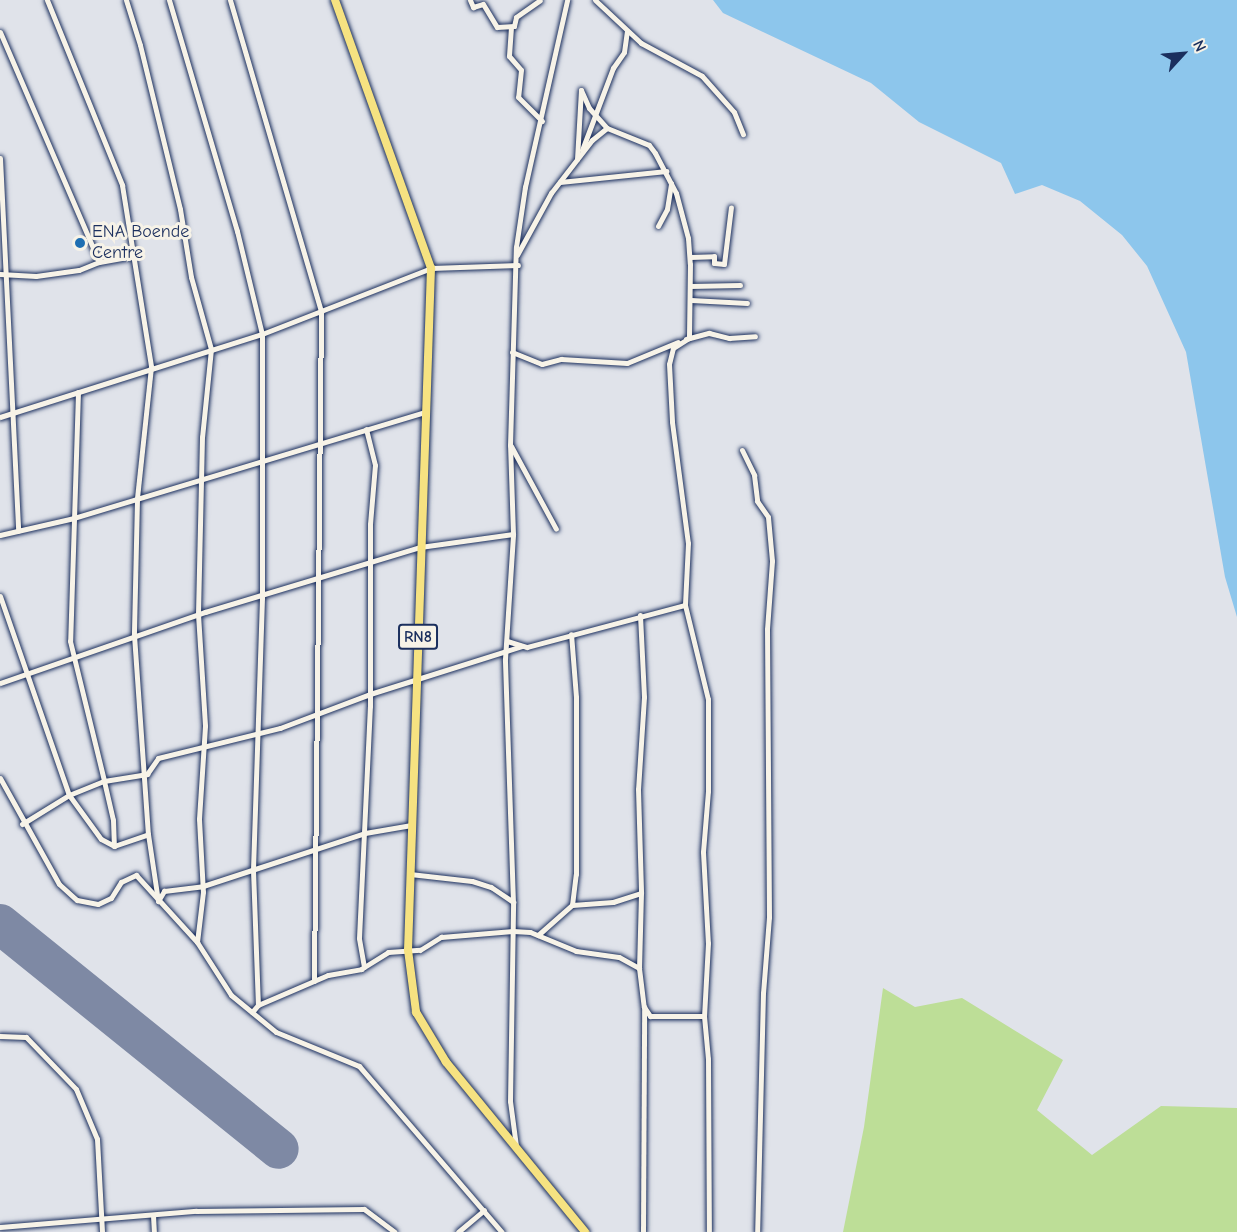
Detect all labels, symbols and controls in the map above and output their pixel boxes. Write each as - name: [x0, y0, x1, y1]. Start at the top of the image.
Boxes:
- north arrow: [1153, 24, 1213, 84]
- text: N: [1189, 37, 1210, 55]
- place label: ENA Boende Centre: [92, 222, 189, 264]
- marker: ENA Boende Centre: [73, 236, 87, 250]
- road number: RN8: [397, 624, 439, 650]

